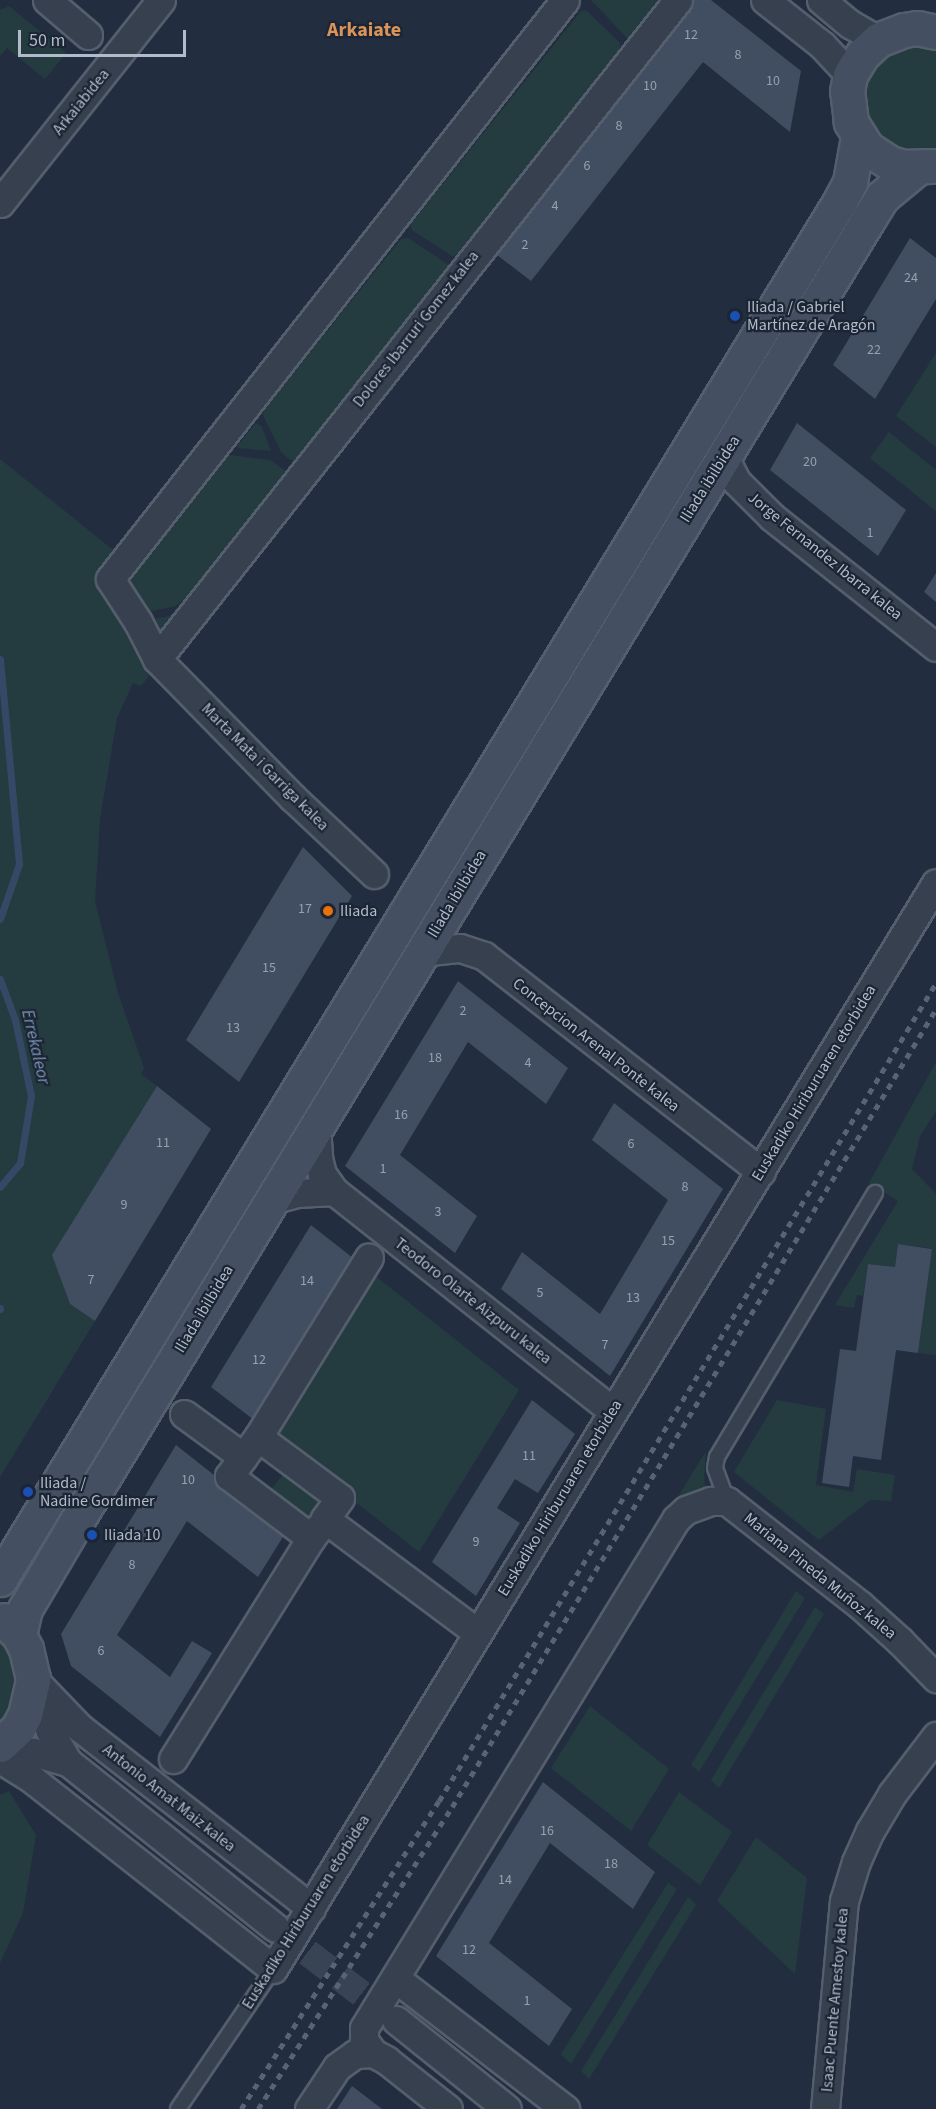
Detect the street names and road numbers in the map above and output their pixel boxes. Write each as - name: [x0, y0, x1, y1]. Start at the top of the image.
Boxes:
- street label: Arkaiabidea: [49, 65, 113, 139]
- street label: Dolores Ibarruri Gomez kalea: [349, 247, 483, 411]
- street label: Iliada ibilbidea: [676, 432, 744, 526]
- street label: Jorge Fernandez Ibarra kalea: [744, 488, 906, 624]
- street label: Marta Mata i Garriga kalea: [197, 699, 333, 835]
- street label: Iliada ibilbidea: [423, 847, 491, 941]
- street label: Concepcion Arenal Ponte kalea: [509, 974, 683, 1116]
- street label: Euskadiko Hiriburuaren etorbidea: [748, 981, 880, 1185]
- street label: Teodoro Olarte Aizpuru kalea: [391, 1234, 555, 1368]
- street label: Iliada ibilbidea: [170, 1262, 238, 1356]
- street label: Euskadiko Hiriburuaren etorbidea: [494, 1396, 626, 1600]
- street label: Mariana Pineda Muñoz kalea: [740, 1509, 900, 1643]
- street label: Antonio Amat Maiz kalea: [99, 1740, 239, 1856]
- street label: Euskadiko Hiriburuaren etorbidea: [238, 1811, 374, 2013]
- street label: Isaac Puente Amestoy kalea: [817, 1907, 853, 2093]

